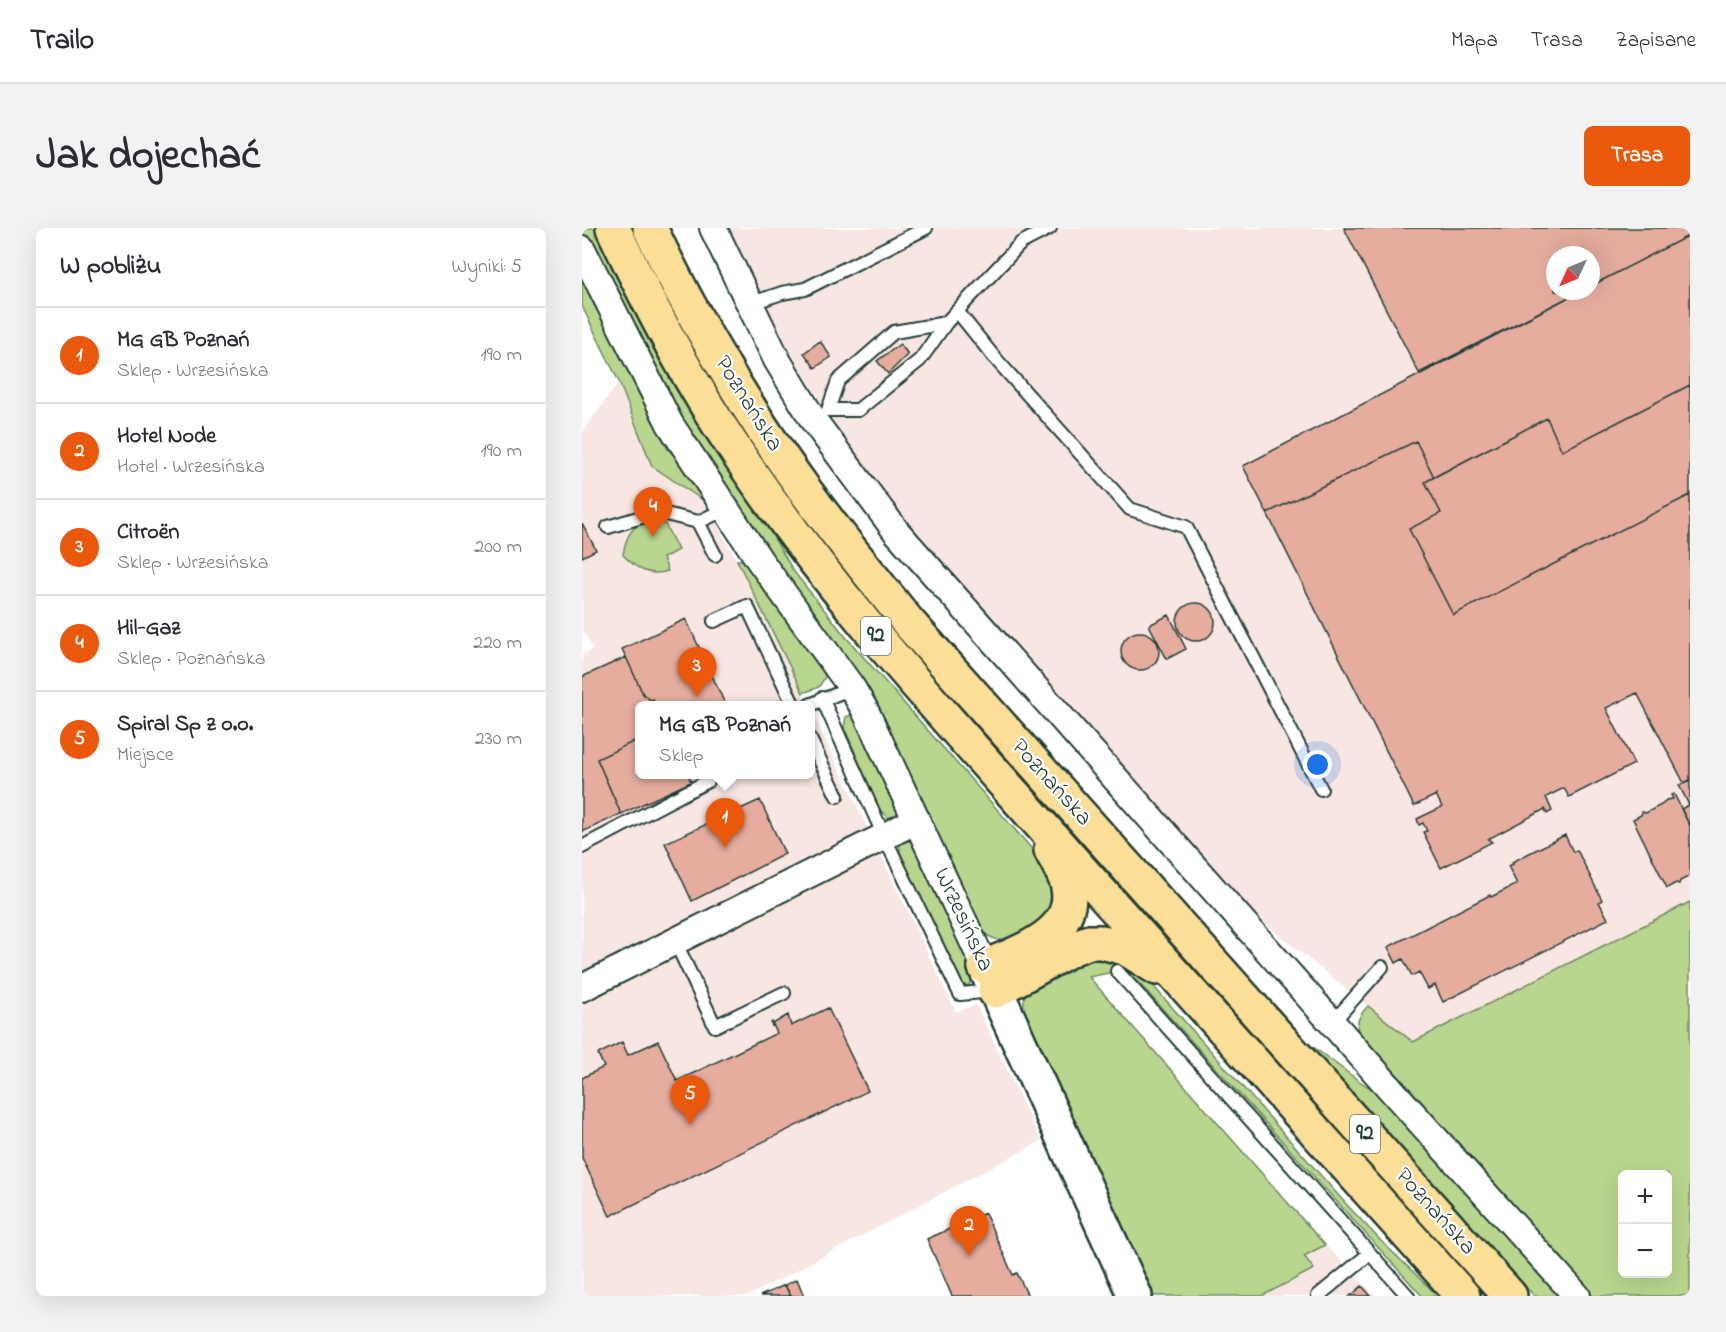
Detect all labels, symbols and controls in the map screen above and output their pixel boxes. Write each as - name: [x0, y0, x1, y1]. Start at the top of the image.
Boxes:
- text: Trailo: [30, 21, 94, 62]
- text: Mapa: [1451, 26, 1498, 56]
- text: Trasa: [1531, 26, 1583, 56]
- text: Zapisane: [1616, 26, 1696, 56]
- text: Jak dojechać: [36, 126, 260, 187]
- button: Trasa: [1584, 126, 1690, 186]
- north arrow: [1546, 246, 1600, 300]
- text: W pobliżu: [60, 248, 161, 286]
- text: Wyniki: 5: [451, 253, 522, 282]
- text: MG GB Poznań: [117, 325, 249, 357]
- text: 1: [76, 341, 83, 370]
- text: 190 m: [480, 341, 522, 370]
- street label: Poznańska: [705, 349, 791, 459]
- text: Sklep · Wrzesińska: [117, 357, 268, 386]
- text: Hotel Node: [117, 421, 216, 453]
- text: 2: [75, 437, 84, 466]
- text: 190 m: [480, 437, 522, 466]
- text: Hotel · Wrzesińska: [117, 453, 265, 482]
- pin: 4: [634, 488, 672, 537]
- text: Citroën: [117, 517, 179, 549]
- text: 3: [75, 533, 84, 562]
- text: 200 m: [474, 533, 522, 562]
- text: Sklep · Wrzesińska: [117, 549, 268, 578]
- text: Hil-Gaz: [117, 613, 181, 645]
- road number: 92: [861, 617, 891, 655]
- text: 4: [75, 629, 84, 658]
- text: 220 m: [473, 629, 522, 658]
- text: Sklep · Poznańska: [117, 645, 265, 674]
- pin: 3: [678, 648, 716, 697]
- popup: [635, 701, 815, 779]
- text: Spiral Sp z o.o.: [117, 709, 253, 741]
- text: MG GB Poznań: [659, 710, 791, 742]
- text: 5: [74, 725, 85, 754]
- text: 230 m: [475, 725, 522, 754]
- street label: Poznańska: [1002, 731, 1100, 835]
- text: Miejsce: [117, 741, 174, 770]
- text: Sklep: [659, 742, 704, 771]
- your location: [1303, 750, 1332, 779]
- pin: 1: [706, 798, 744, 848]
- street label: Wrzesińska: [924, 862, 1002, 978]
- pin: 5: [670, 1076, 710, 1125]
- road number: 92: [1350, 1115, 1380, 1153]
- street label: Poznańska: [1386, 1160, 1484, 1264]
- map controls: [1618, 1170, 1672, 1278]
- button: +: [1618, 1170, 1672, 1224]
- pin: 2: [950, 1206, 988, 1256]
- button: −: [1618, 1224, 1672, 1278]

